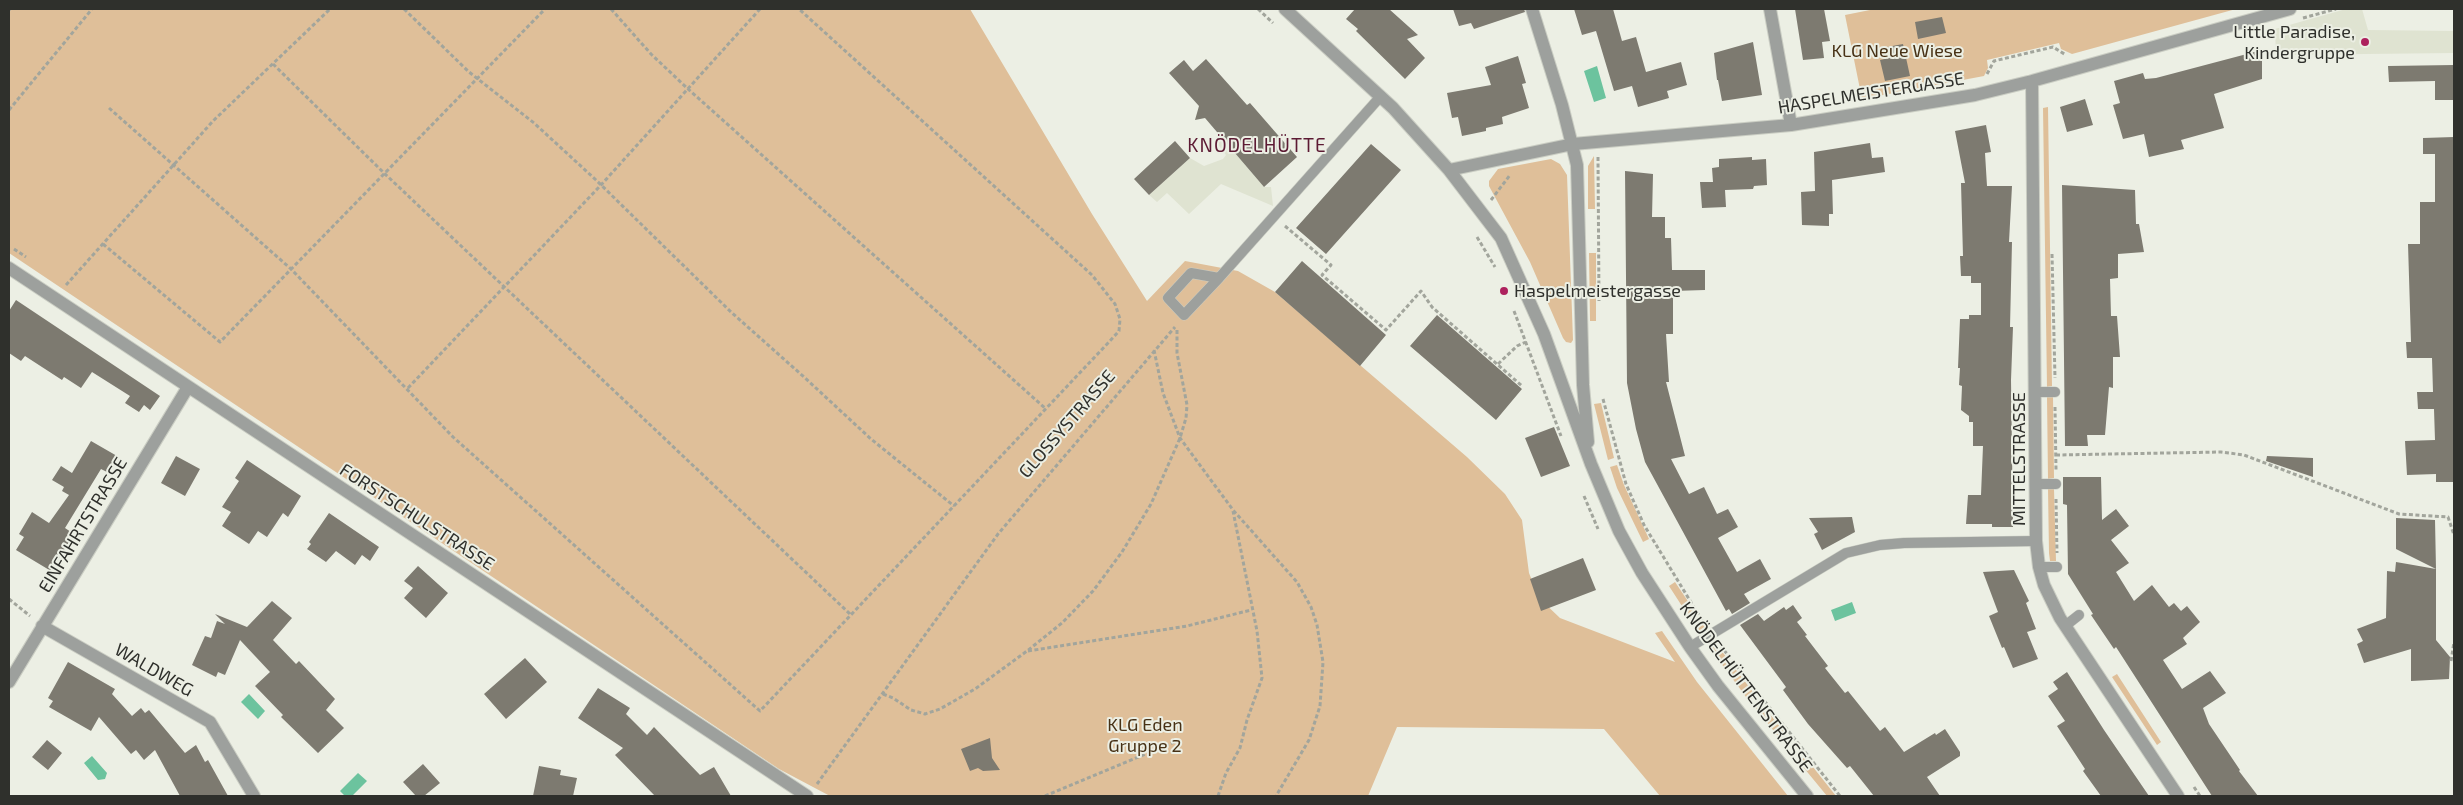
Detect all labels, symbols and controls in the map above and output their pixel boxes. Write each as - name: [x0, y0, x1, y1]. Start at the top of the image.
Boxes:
- place label: Little Paradise, Kindergruppe: [2233, 21, 2355, 64]
- marker: Little Paradise, Kindergruppe: [2359, 36, 2371, 48]
- park label: KLG Neue Wiese: [1831, 40, 1963, 62]
- street label: HASPELMEISTERGASSE: [1776, 68, 1966, 118]
- district label: KNÖDELHÜTTE: [1186, 135, 1328, 157]
- place label: Haspelmeistergasse: [1514, 280, 1681, 302]
- marker: Haspelmeistergasse: [1498, 285, 1510, 297]
- street label: GLOSSYSTRASSE: [1014, 366, 1120, 482]
- street label: MITTELSTRASSE: [2008, 392, 2030, 526]
- street label: EINFAHRTSTRASSE: [34, 453, 132, 597]
- street label: FORSTSCHULSTRASSE: [336, 459, 498, 575]
- street label: KNÖDELHÜTTENSTRASSE: [1675, 598, 1817, 776]
- street label: WALDWEG: [111, 639, 197, 701]
- park label: KLG Eden Gruppe 2: [1107, 714, 1183, 756]

